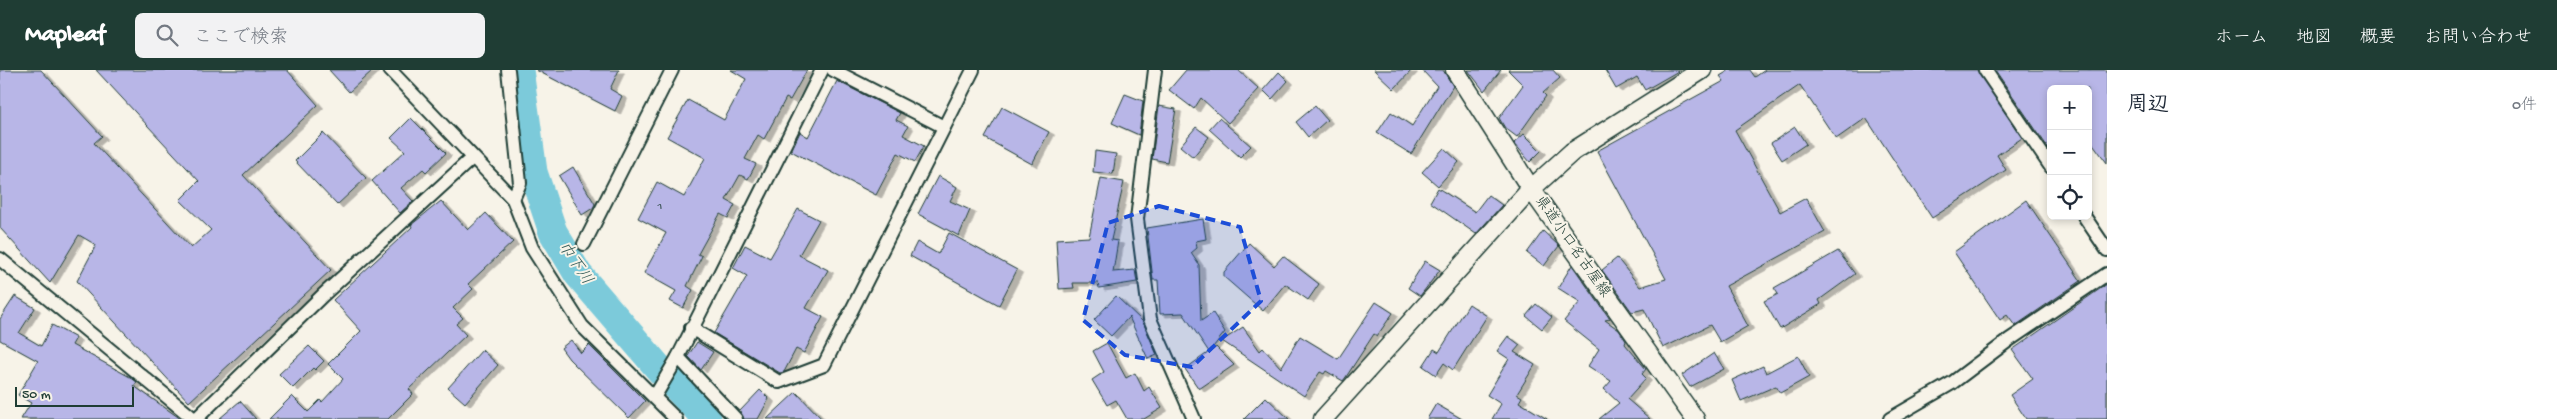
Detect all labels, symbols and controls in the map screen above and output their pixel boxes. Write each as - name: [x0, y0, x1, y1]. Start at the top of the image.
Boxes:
- search box: [135, 13, 485, 58]
- text: Mapleaf: [25, 21, 105, 50]
- icon: search: [153, 21, 181, 49]
- text: ここで検索: [193, 27, 288, 50]
- text: ホーム: [2215, 28, 2268, 49]
- text: 地図: [2296, 28, 2332, 49]
- text: 概要: [2360, 28, 2396, 49]
- text: お問い合わせ: [2424, 28, 2532, 49]
- map controls: [2047, 85, 2092, 220]
- button: +: [2047, 85, 2092, 130]
- text: 周辺: [2127, 94, 2169, 119]
- text: 0件: [2512, 97, 2537, 116]
- button: −: [2047, 130, 2092, 175]
- button: locate: [2047, 175, 2092, 220]
- street label: 県道小口名古屋線: [1530, 192, 1615, 301]
- house number: 1: [657, 200, 663, 214]
- water label: 巾下川: [553, 238, 597, 289]
- scale bar: [15, 384, 134, 407]
- text: 50 m: [22, 387, 51, 404]

